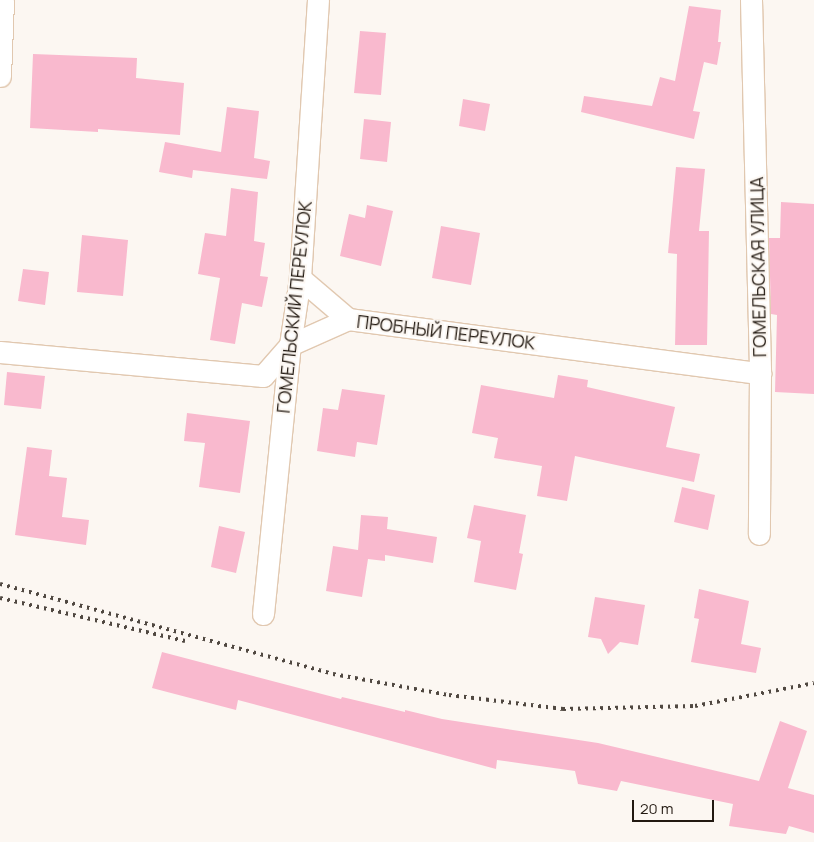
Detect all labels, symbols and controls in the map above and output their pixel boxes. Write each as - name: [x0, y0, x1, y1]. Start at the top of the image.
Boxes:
- street label: ГОМЕЛЬСКАЯ УЛИЦА: [746, 176, 770, 358]
- street label: ГОМЕЛЬСКИЙ ПЕРЕУЛОК: [272, 200, 316, 414]
- street label: ПРОБНЫЙ ПЕРЕУЛОК: [355, 310, 537, 354]
- scale bar: [634, 790, 716, 822]
- text: 20 m: [640, 798, 673, 819]

